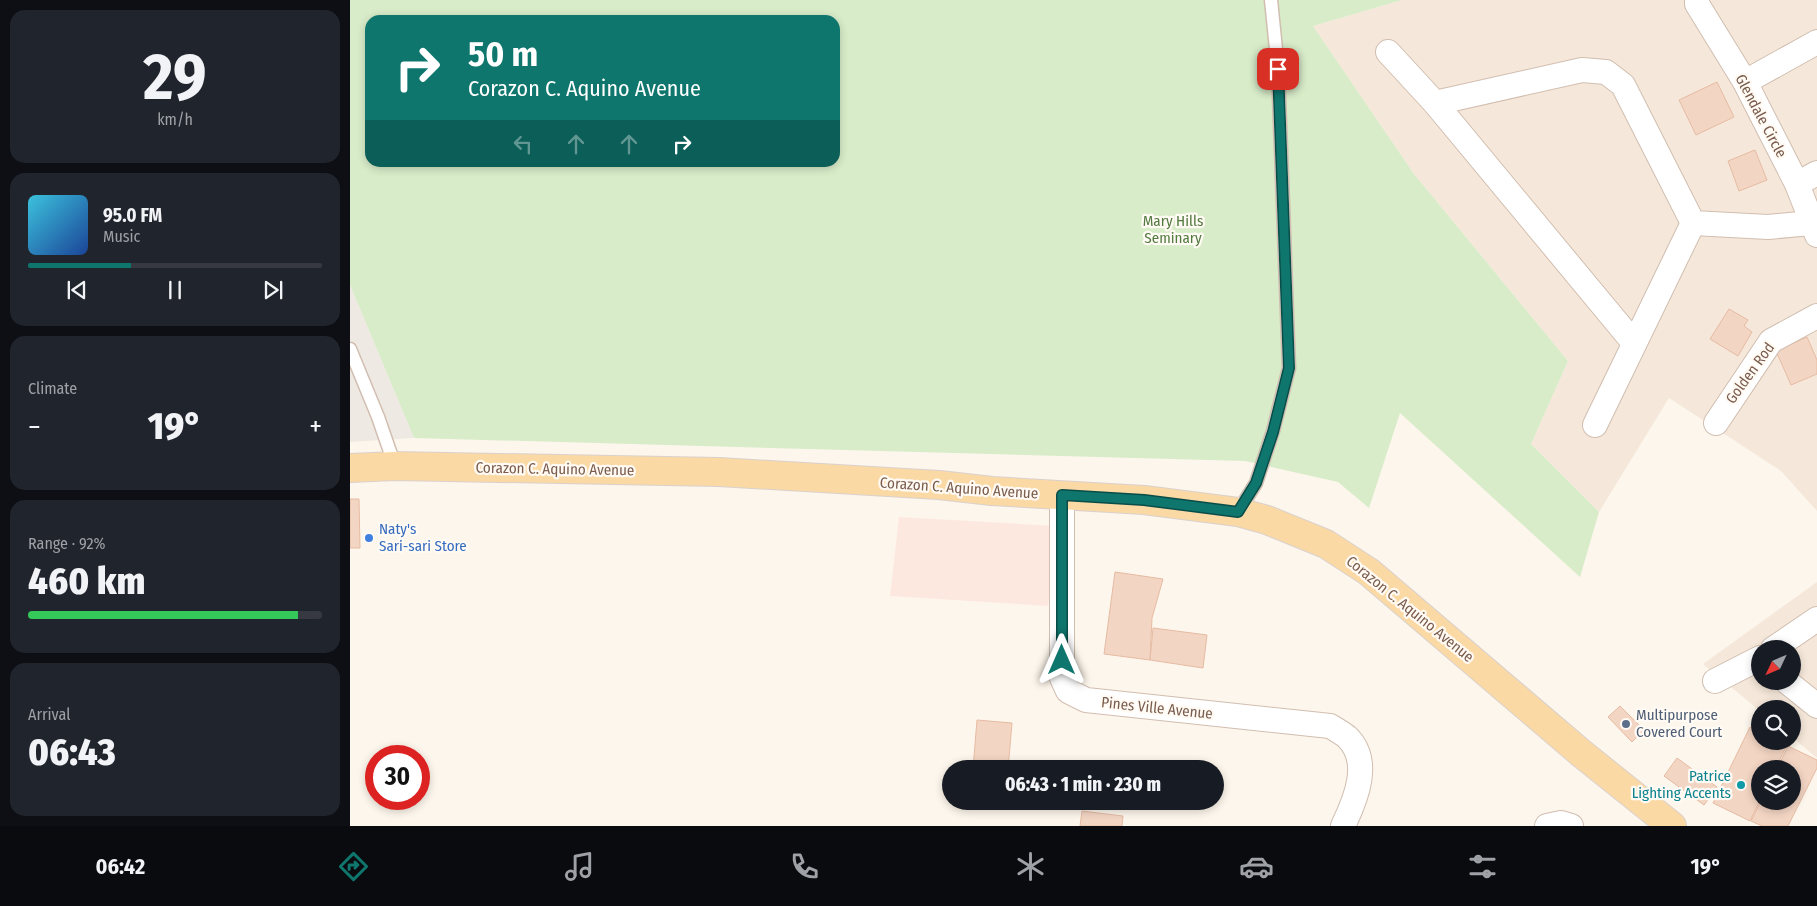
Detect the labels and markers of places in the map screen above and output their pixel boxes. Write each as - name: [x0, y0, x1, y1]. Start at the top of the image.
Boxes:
- pin: [1257, 48, 1299, 90]
- place label: Naty's Sari-sari Store: [379, 520, 467, 555]
- marker: Naty's Sari-sari Store: [363, 532, 375, 544]
- place label: Multipurpose Covered Court: [1636, 706, 1722, 741]
- marker: Multipurpose Covered Court: [1620, 718, 1632, 730]
- place label: Patrice Lighting Accents: [1632, 767, 1731, 802]
- marker: Patrice Lighting Accents: [1735, 779, 1747, 791]

